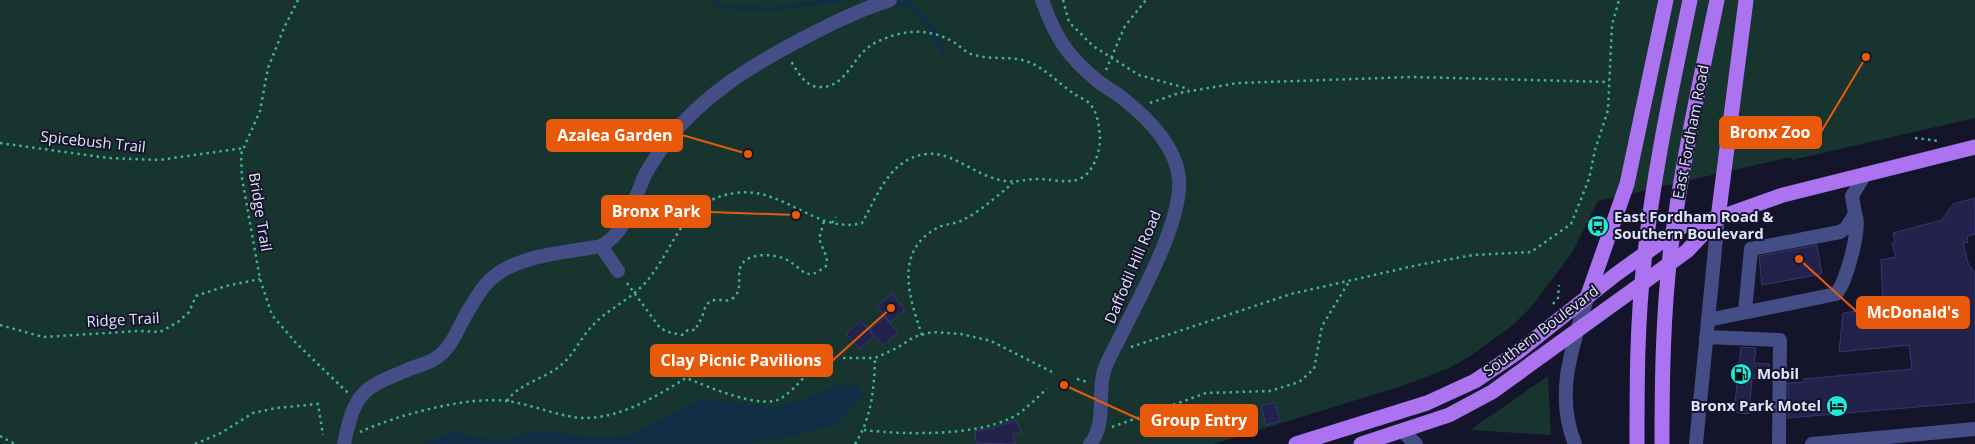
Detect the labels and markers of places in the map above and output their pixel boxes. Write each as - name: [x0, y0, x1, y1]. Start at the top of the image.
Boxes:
- callout: Bronx Zoo: [1720, 117, 1821, 148]
- callout: Azalea Garden: [547, 120, 682, 151]
- callout: Bronx Park: [602, 196, 710, 227]
- place label: East Fordham Road & Southern Boulevard: [1614, 206, 1774, 243]
- bus stop icon: East Fordham Road & Southern Boulevard: [1586, 214, 1610, 238]
- callout: McDonald's: [1857, 297, 1969, 328]
- callout: Clay Picnic Pavilions: [651, 345, 832, 376]
- fuel station icon: Mobil: [1729, 362, 1753, 386]
- place label: Mobil: [1757, 363, 1799, 383]
- hotel icon: Bronx Park Motel: [1825, 394, 1849, 418]
- place label: Bronx Park Motel: [1691, 395, 1821, 415]
- callout: Group Entry: [1141, 405, 1257, 436]

